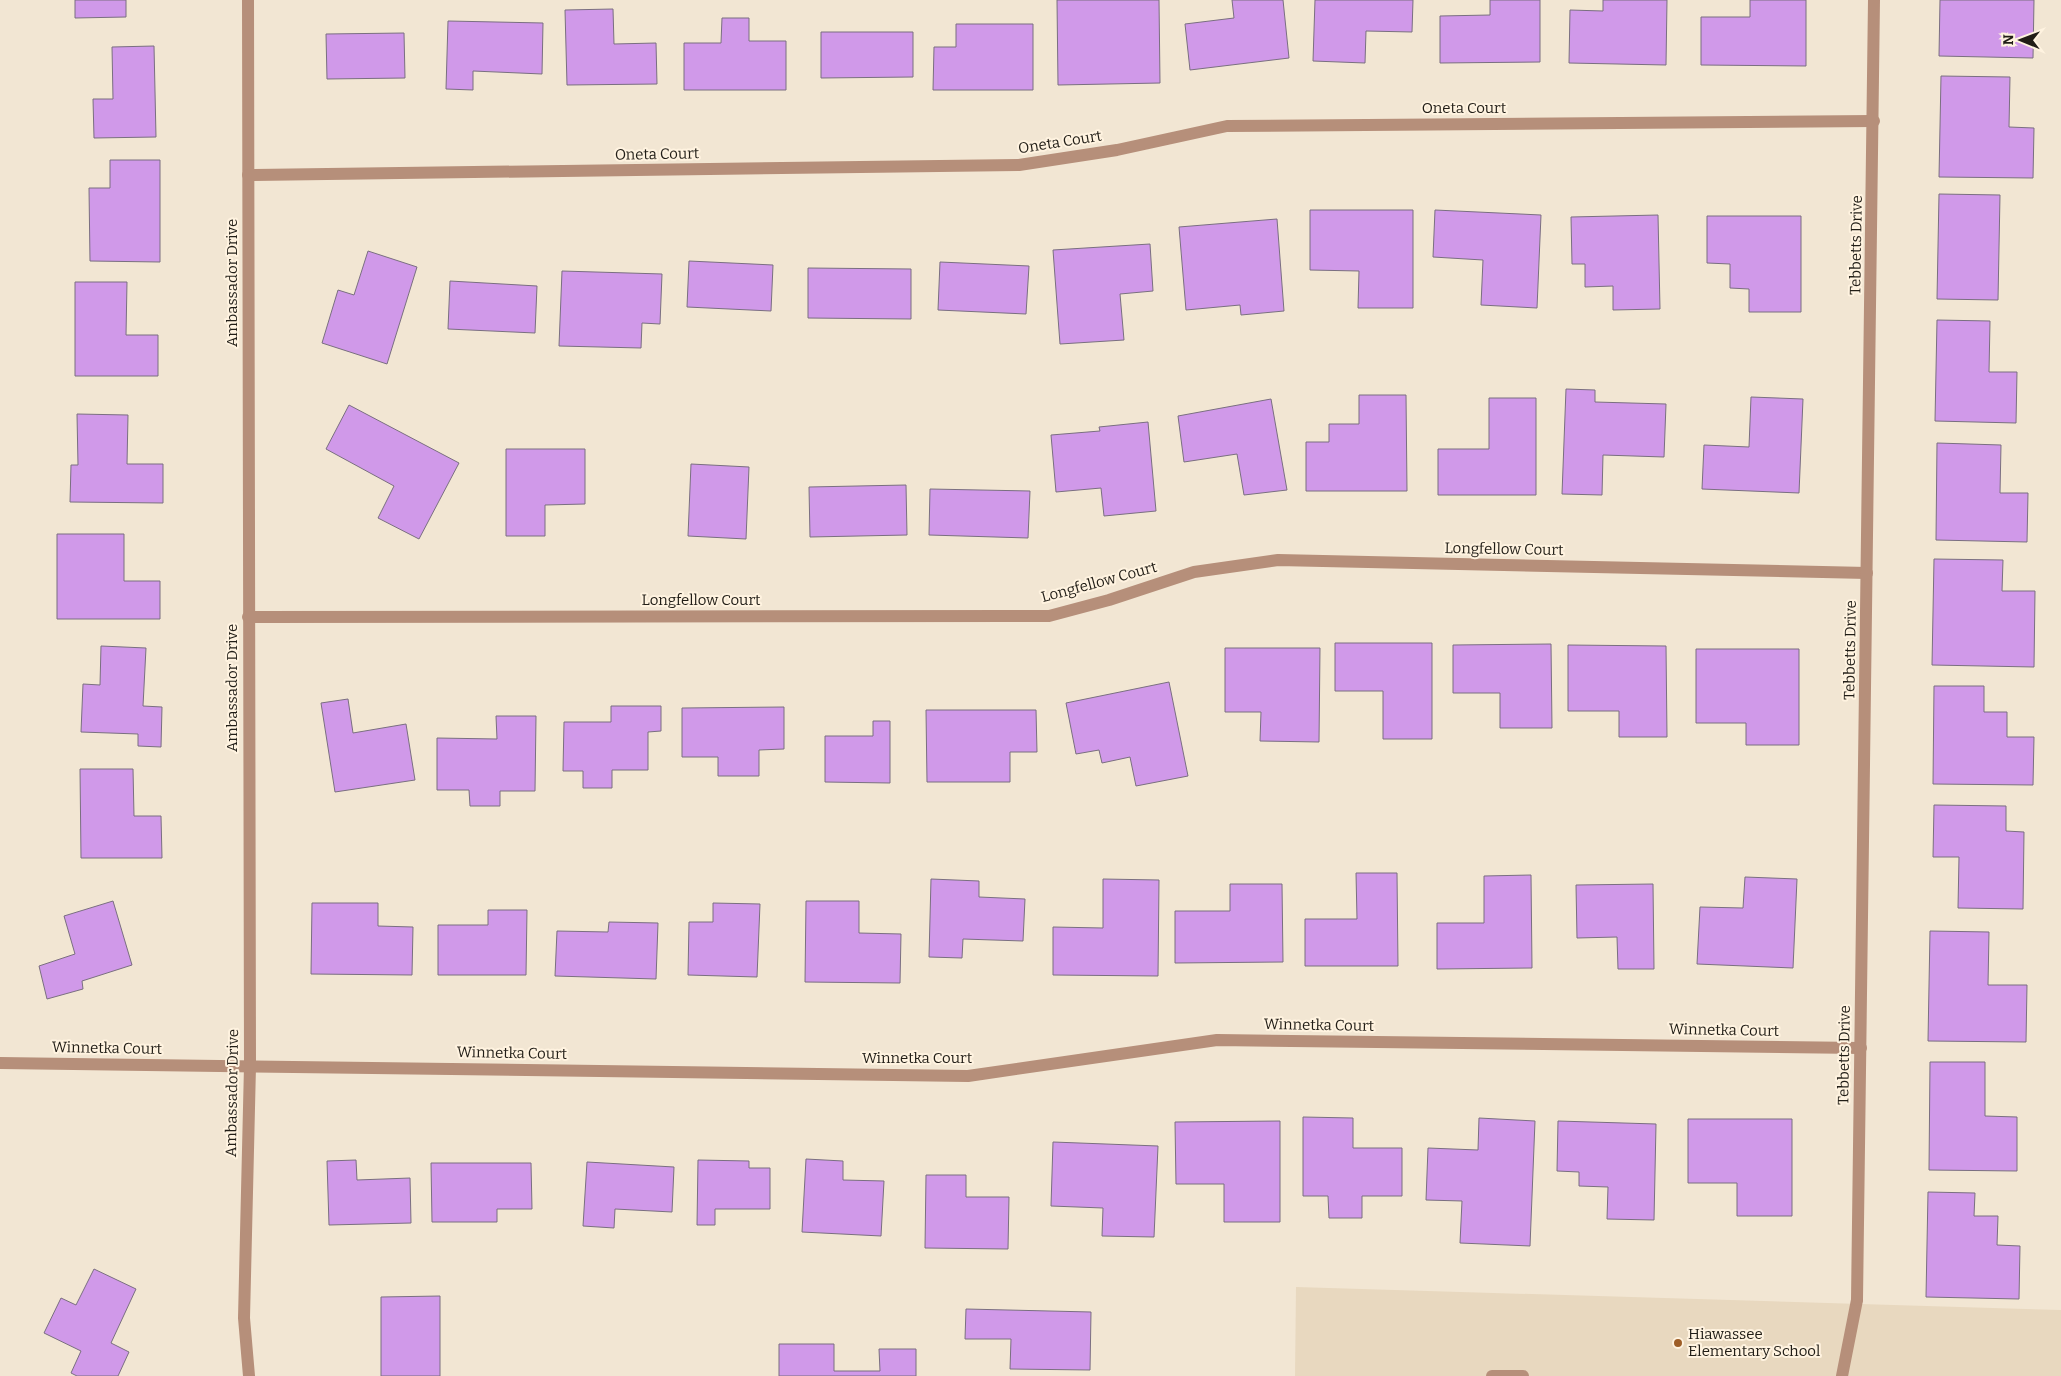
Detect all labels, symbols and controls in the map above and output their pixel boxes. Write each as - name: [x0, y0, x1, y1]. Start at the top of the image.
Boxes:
- north arrow: [1996, 15, 2046, 65]
- text: N: [2000, 34, 2017, 45]
- street label: Oneta Court: [1422, 99, 1507, 117]
- street label: Oneta Court: [1017, 126, 1104, 157]
- street label: Oneta Court: [615, 144, 700, 164]
- street label: Tebbetts Drive: [1846, 195, 1866, 295]
- street label: Ambassador Drive: [223, 219, 241, 347]
- street label: Longfellow Court: [1444, 539, 1564, 559]
- street label: Longfellow Court: [1039, 558, 1159, 606]
- street label: Longfellow Court: [642, 591, 761, 609]
- street label: Tebbetts Drive: [1840, 600, 1860, 700]
- street label: Ambassador Drive: [223, 624, 241, 752]
- street label: Tebbetts Drive: [1834, 1005, 1854, 1105]
- street label: Winnetka Court: [1264, 1015, 1375, 1035]
- street label: Winnetka Court: [1669, 1020, 1780, 1040]
- street label: Ambassador Drive: [222, 1029, 242, 1157]
- street label: Winnetka Court: [52, 1038, 163, 1058]
- street label: Winnetka Court: [457, 1043, 568, 1063]
- street label: Winnetka Court: [862, 1049, 973, 1067]
- place label: Hiawassee Elementary School: [1688, 1325, 1820, 1360]
- marker: Hiawassee Elementary School: [1672, 1337, 1684, 1349]

